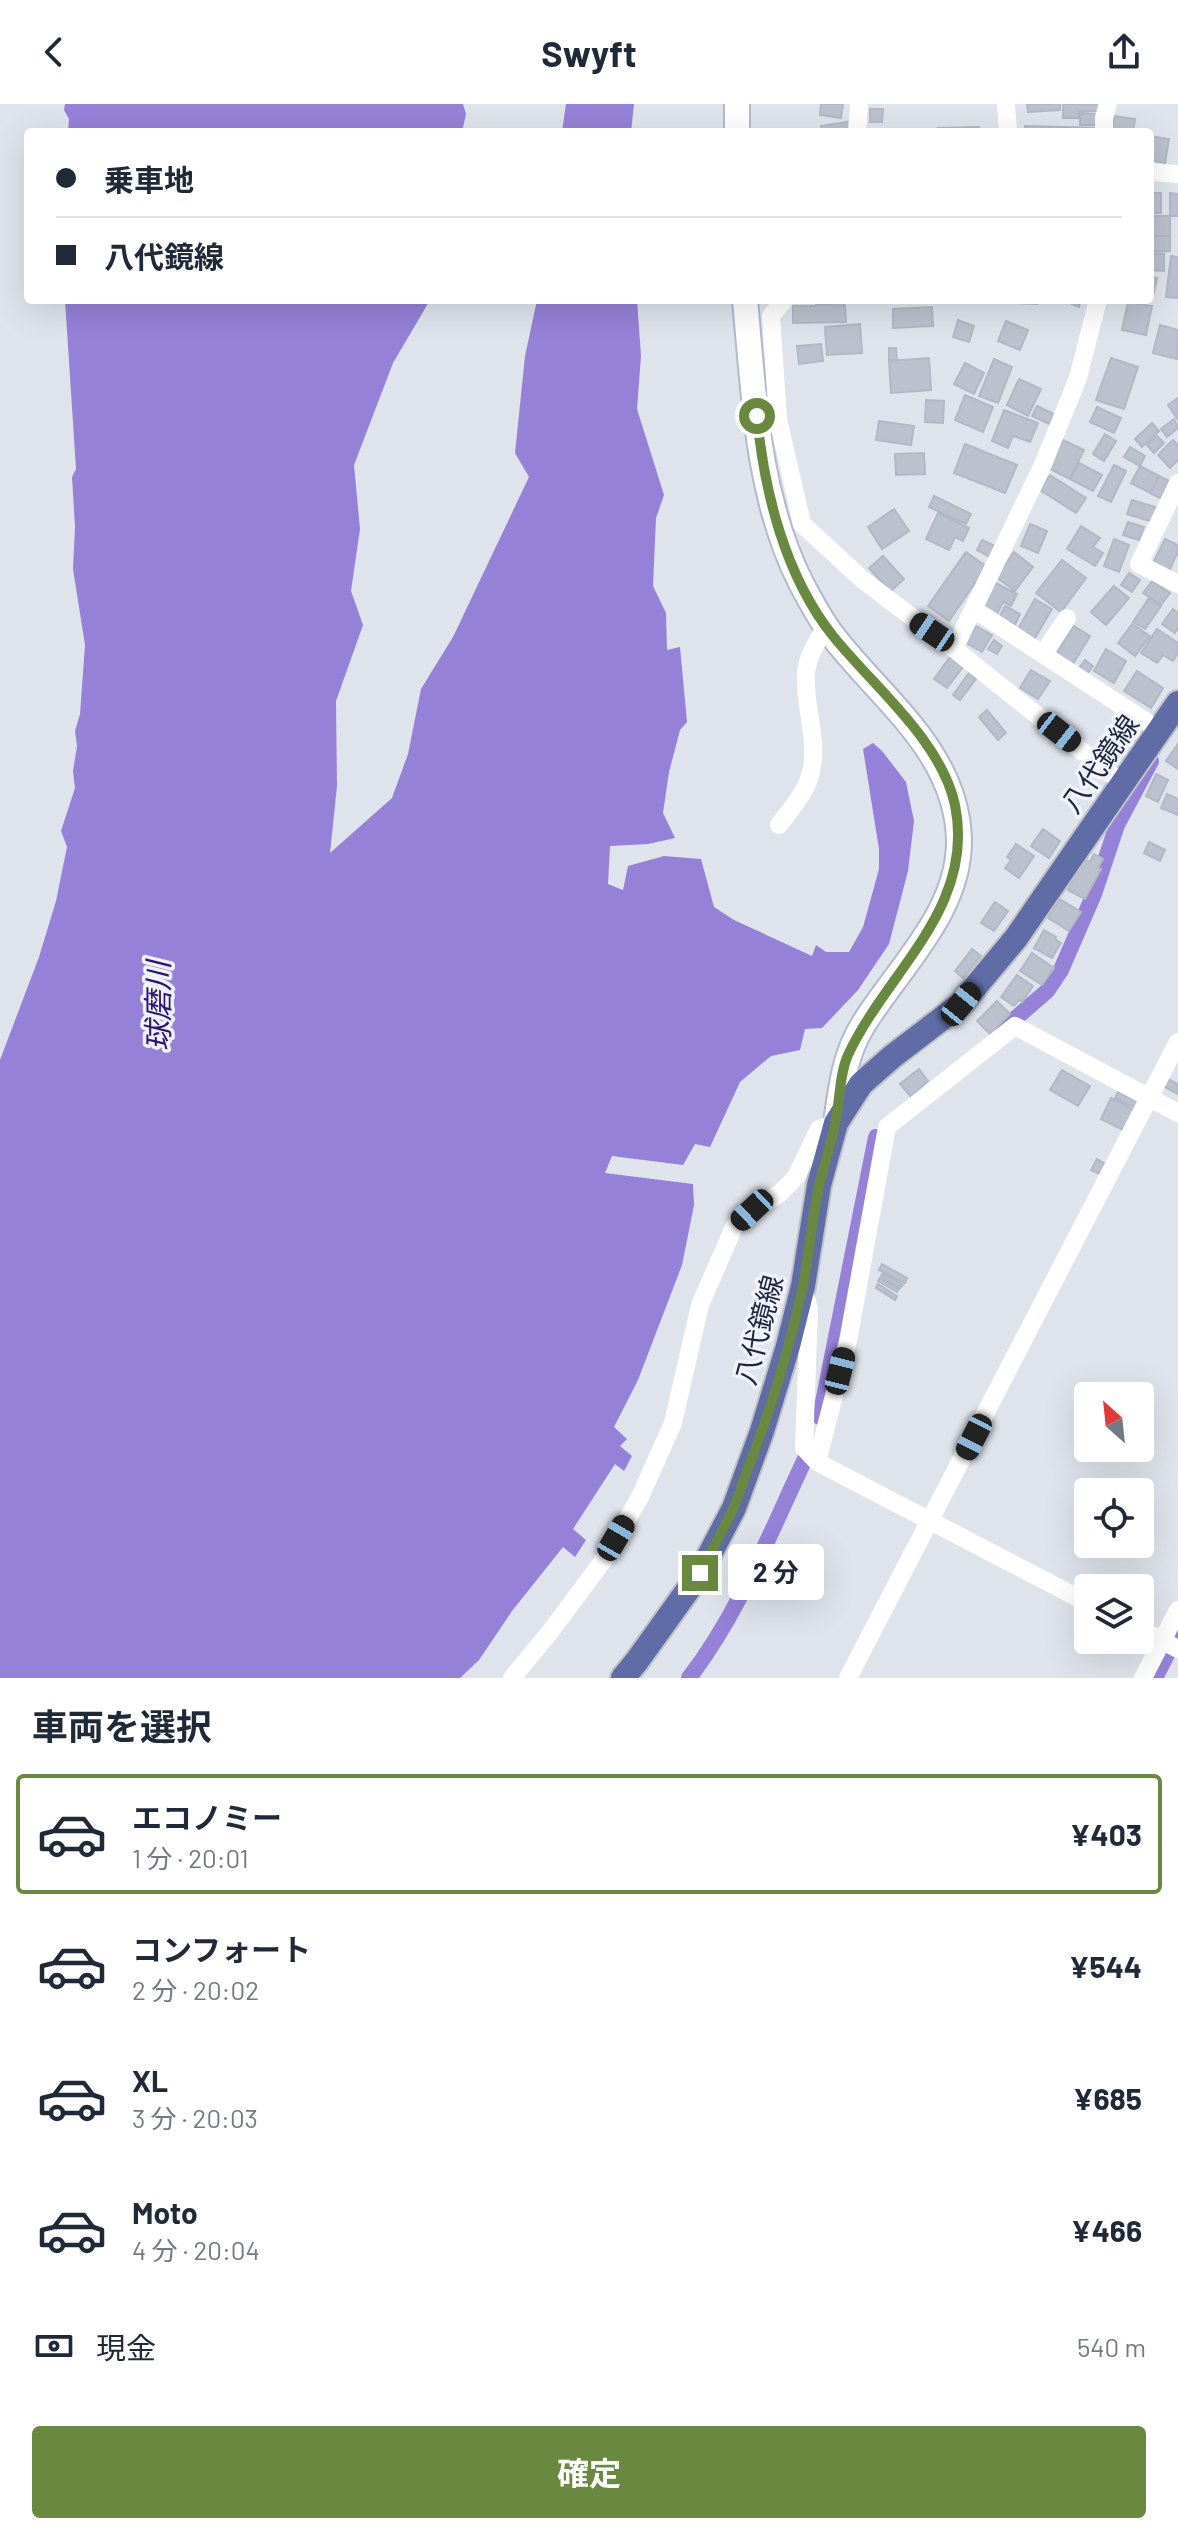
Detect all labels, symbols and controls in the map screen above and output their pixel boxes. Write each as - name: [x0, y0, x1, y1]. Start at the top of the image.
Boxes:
- icon: back: [32, 30, 76, 74]
- icon: share: [1102, 30, 1146, 74]
- text: Swyft: [541, 31, 637, 74]
- text: 乗車地: [104, 161, 194, 197]
- text: 八代鏡線: [104, 238, 224, 274]
- route start: [739, 398, 775, 434]
- car: [905, 609, 959, 655]
- car: [1033, 708, 1085, 756]
- street label: 八代鏡線: [1053, 708, 1145, 819]
- water label: 球磨川: [139, 958, 175, 1051]
- car: [937, 978, 985, 1030]
- car: [726, 1185, 778, 1235]
- street label: 八代鏡線: [727, 1271, 789, 1388]
- car: [823, 1345, 857, 1397]
- north arrow: [1074, 1382, 1154, 1462]
- map controls: [1074, 1382, 1154, 1654]
- car: [952, 1410, 996, 1464]
- button: locate: [1074, 1478, 1154, 1558]
- car: [594, 1511, 638, 1565]
- callout: 2 分: [728, 1545, 824, 1601]
- route end: [682, 1555, 718, 1591]
- text: 2 分: [753, 1556, 799, 1587]
- button: layers: [1074, 1574, 1154, 1654]
- text: 車両を選択: [32, 1704, 212, 1747]
- icon: car: [36, 1798, 108, 1870]
- text: エコノミー: [132, 1799, 282, 1835]
- text: ¥403: [1070, 1816, 1142, 1852]
- text: 1 分 · 20:01: [132, 1842, 249, 1873]
- icon: car: [36, 1930, 108, 2002]
- text: コンフォート: [132, 1931, 311, 1967]
- text: ¥544: [1069, 1948, 1142, 1984]
- text: 2 分 · 20:02: [132, 1974, 259, 2005]
- icon: car: [36, 2062, 108, 2134]
- text: XL: [132, 2062, 168, 2098]
- text: ¥685: [1073, 2080, 1142, 2116]
- text: 3 分 · 20:03: [132, 2102, 258, 2133]
- icon: car: [36, 2194, 108, 2266]
- text: Moto: [132, 2194, 198, 2230]
- text: ¥466: [1071, 2212, 1142, 2248]
- text: 4 分 · 20:04: [132, 2234, 260, 2265]
- icon: cash: [32, 2324, 76, 2368]
- text: 現金: [96, 2329, 156, 2365]
- text: 540 m: [1077, 2331, 1146, 2362]
- button: 確定: [32, 2426, 1146, 2518]

